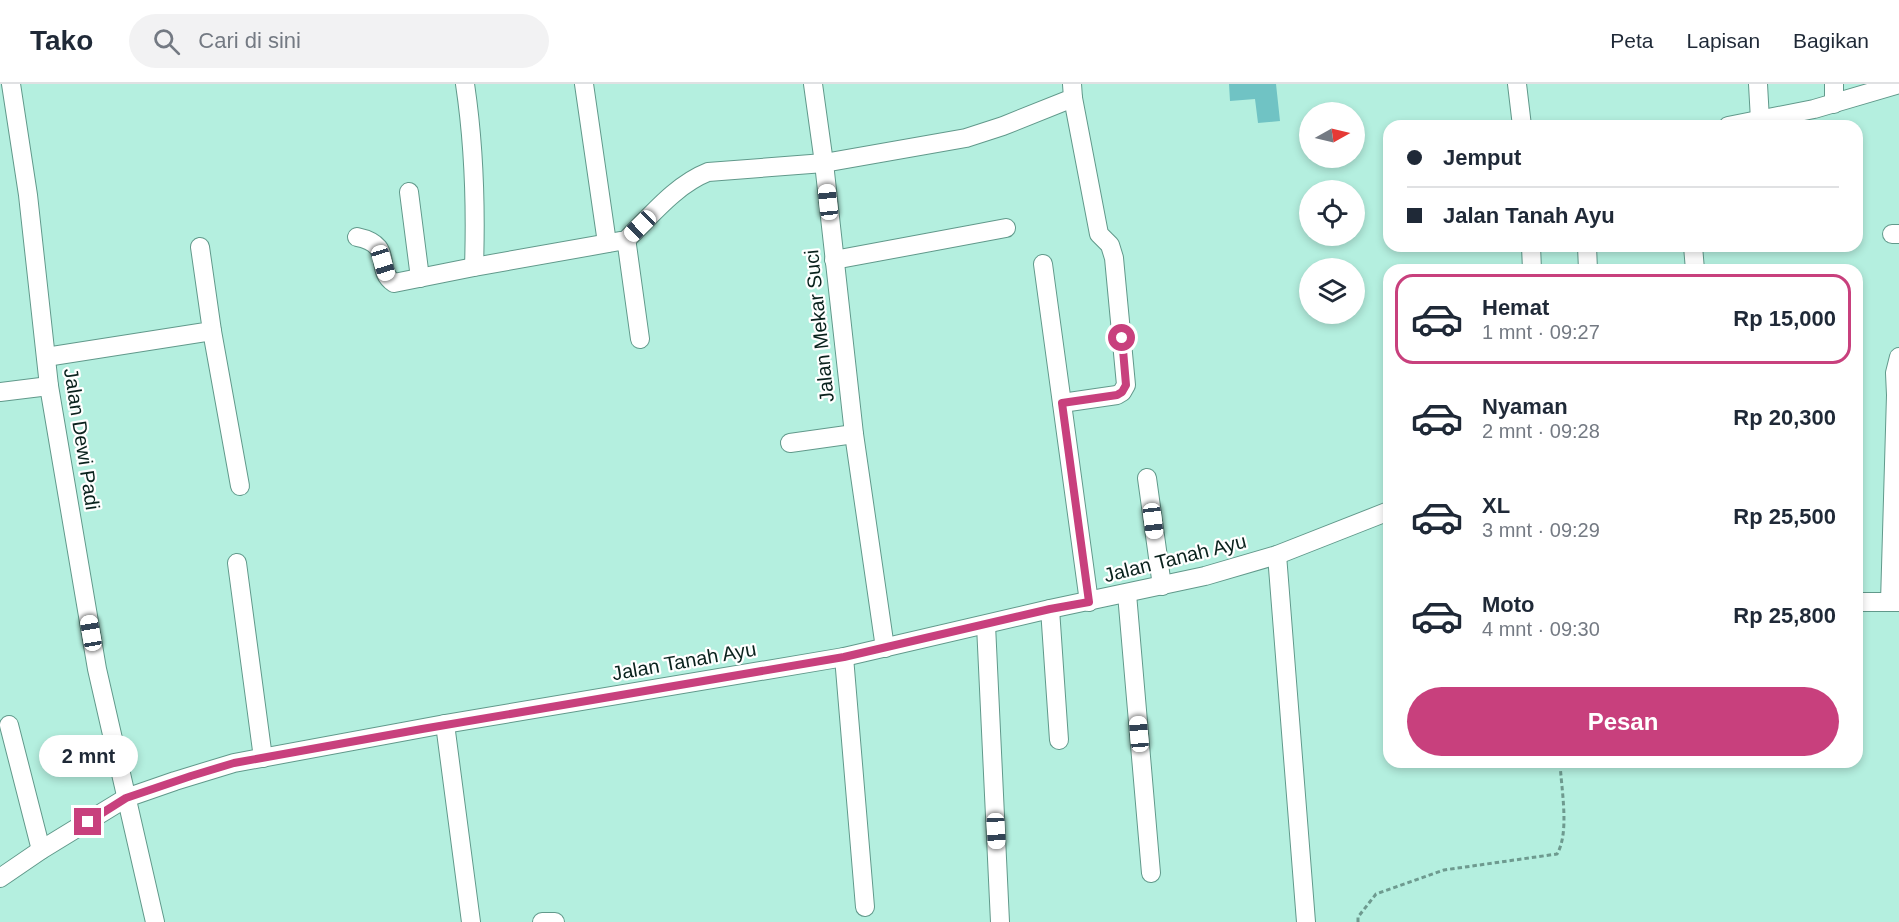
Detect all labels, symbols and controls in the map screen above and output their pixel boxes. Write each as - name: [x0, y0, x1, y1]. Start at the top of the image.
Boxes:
- search box: [129, 14, 549, 68]
- text: Tako: [30, 25, 93, 56]
- icon: search: [150, 25, 183, 58]
- text: Cari di sini: [198, 28, 301, 53]
- text: Peta: [1610, 29, 1654, 52]
- text: Lapisan: [1687, 29, 1760, 52]
- text: Bagikan: [1793, 29, 1869, 52]
- north arrow: [1299, 102, 1365, 168]
- map controls: [1299, 102, 1365, 324]
- text: Jemput: [1443, 145, 1521, 170]
- button: locate: [1299, 180, 1365, 246]
- car: [817, 183, 839, 221]
- text: Jalan Tanah Ayu: [1443, 203, 1615, 228]
- car: [621, 207, 659, 245]
- car: [369, 243, 397, 283]
- street label: Jalan Mekar Suci: [800, 249, 838, 403]
- button: layers: [1299, 258, 1365, 324]
- icon: car: [1410, 292, 1464, 346]
- text: Hemat: [1482, 295, 1549, 320]
- text: Rp 15,000: [1733, 306, 1836, 331]
- text: 1 mnt · 09:27: [1482, 321, 1600, 343]
- route start: [1108, 324, 1135, 351]
- street label: Jalan Dewi Padi: [60, 366, 104, 512]
- icon: car: [1410, 391, 1464, 445]
- text: Nyaman: [1482, 394, 1568, 419]
- text: Rp 20,300: [1733, 405, 1836, 430]
- text: 2 mnt · 09:28: [1482, 420, 1600, 442]
- icon: car: [1410, 490, 1464, 544]
- text: XL: [1482, 493, 1510, 518]
- car: [1142, 502, 1164, 540]
- text: Rp 25,500: [1733, 504, 1836, 529]
- text: 3 mnt · 09:29: [1482, 519, 1600, 541]
- street label: Jalan Tanah Ayu: [1101, 530, 1249, 586]
- icon: car: [1410, 589, 1464, 643]
- text: Moto: [1482, 592, 1535, 617]
- text: Rp 25,800: [1733, 603, 1836, 628]
- car: [79, 614, 103, 652]
- text: 4 mnt · 09:30: [1482, 618, 1600, 640]
- street label: Jalan Tanah Ayu: [610, 637, 758, 685]
- button: Pesan: [1407, 687, 1839, 756]
- car: [1128, 715, 1150, 753]
- callout: 2 mnt: [38, 735, 138, 777]
- text: 2 mnt: [62, 745, 115, 767]
- route end: [74, 808, 101, 835]
- car: [986, 813, 1006, 849]

